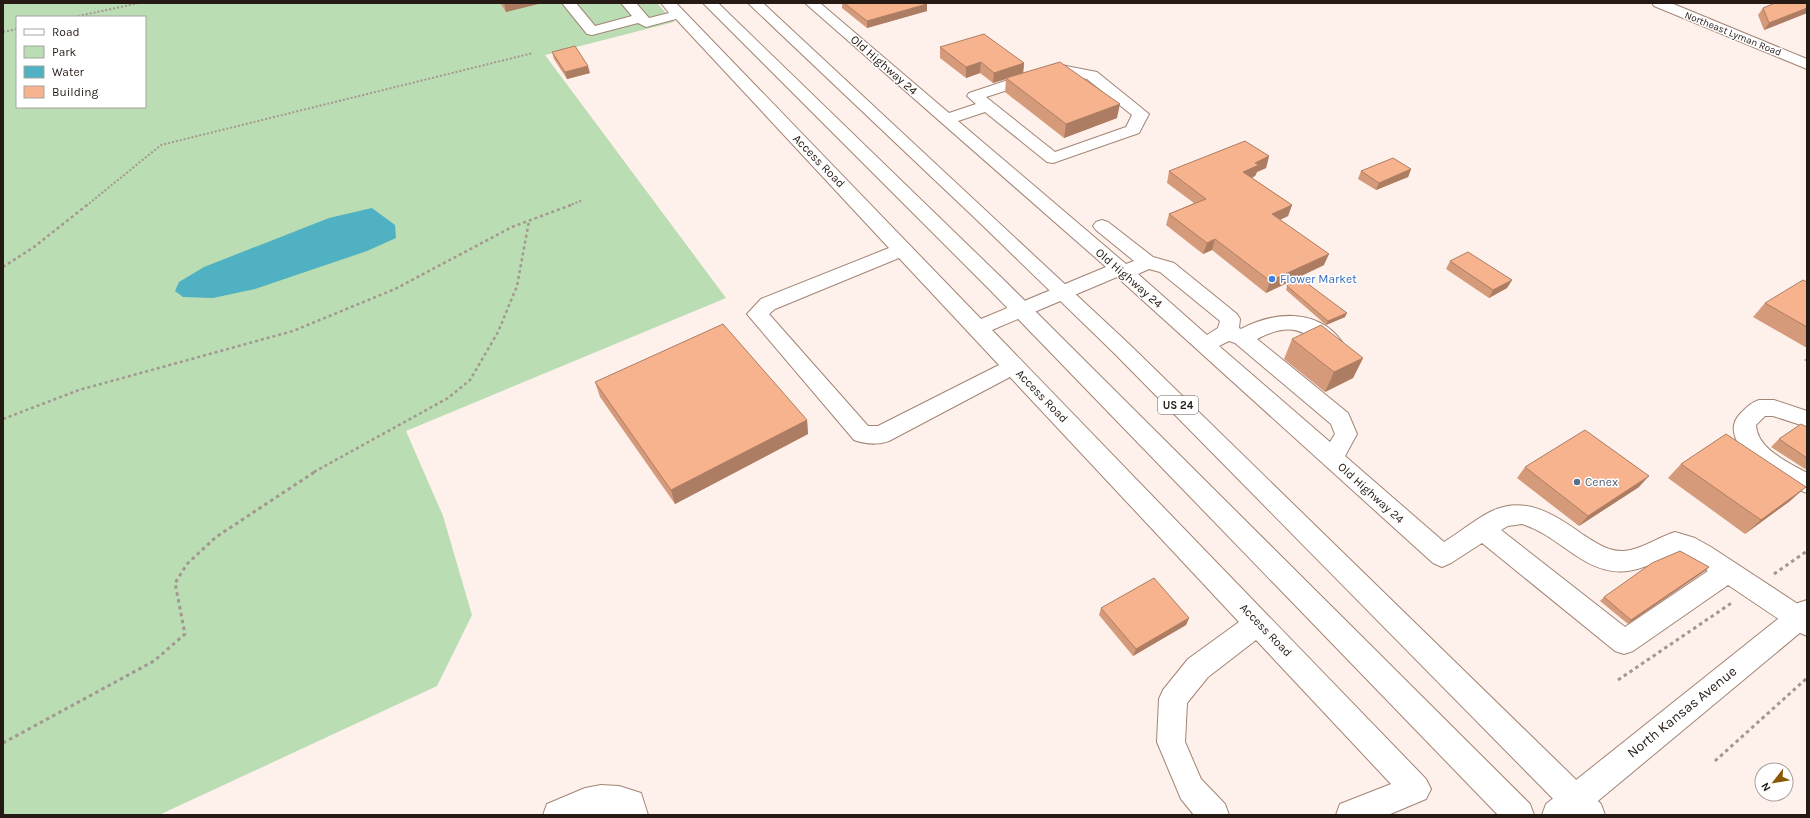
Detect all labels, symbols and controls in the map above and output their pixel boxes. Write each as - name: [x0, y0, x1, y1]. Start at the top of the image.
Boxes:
- street label: Northeast Lyman Road: [1683, 9, 1783, 59]
- legend: [16, 16, 146, 108]
- text: Road: [52, 25, 80, 39]
- street label: Old Highway 24: [848, 32, 921, 98]
- text: Park: [52, 45, 77, 59]
- text: Water: [52, 65, 85, 79]
- text: Building: [52, 85, 99, 99]
- street label: Access Road: [790, 131, 848, 191]
- street label: Old Highway 24: [1093, 245, 1166, 311]
- place label: Flower Market: [1280, 272, 1357, 286]
- marker: Flower Market: [1267, 274, 1277, 284]
- street label: Access Road: [1013, 366, 1071, 426]
- road number: US 24: [1158, 396, 1198, 414]
- street label: Old Highway 24: [1335, 460, 1407, 527]
- place label: Cenex: [1585, 475, 1618, 489]
- marker: Cenex: [1572, 477, 1582, 487]
- street label: Access Road: [1237, 600, 1295, 660]
- street label: North Kansas Avenue: [1624, 663, 1740, 761]
- north arrow: [1754, 762, 1794, 802]
- text: N: [1758, 780, 1773, 794]

